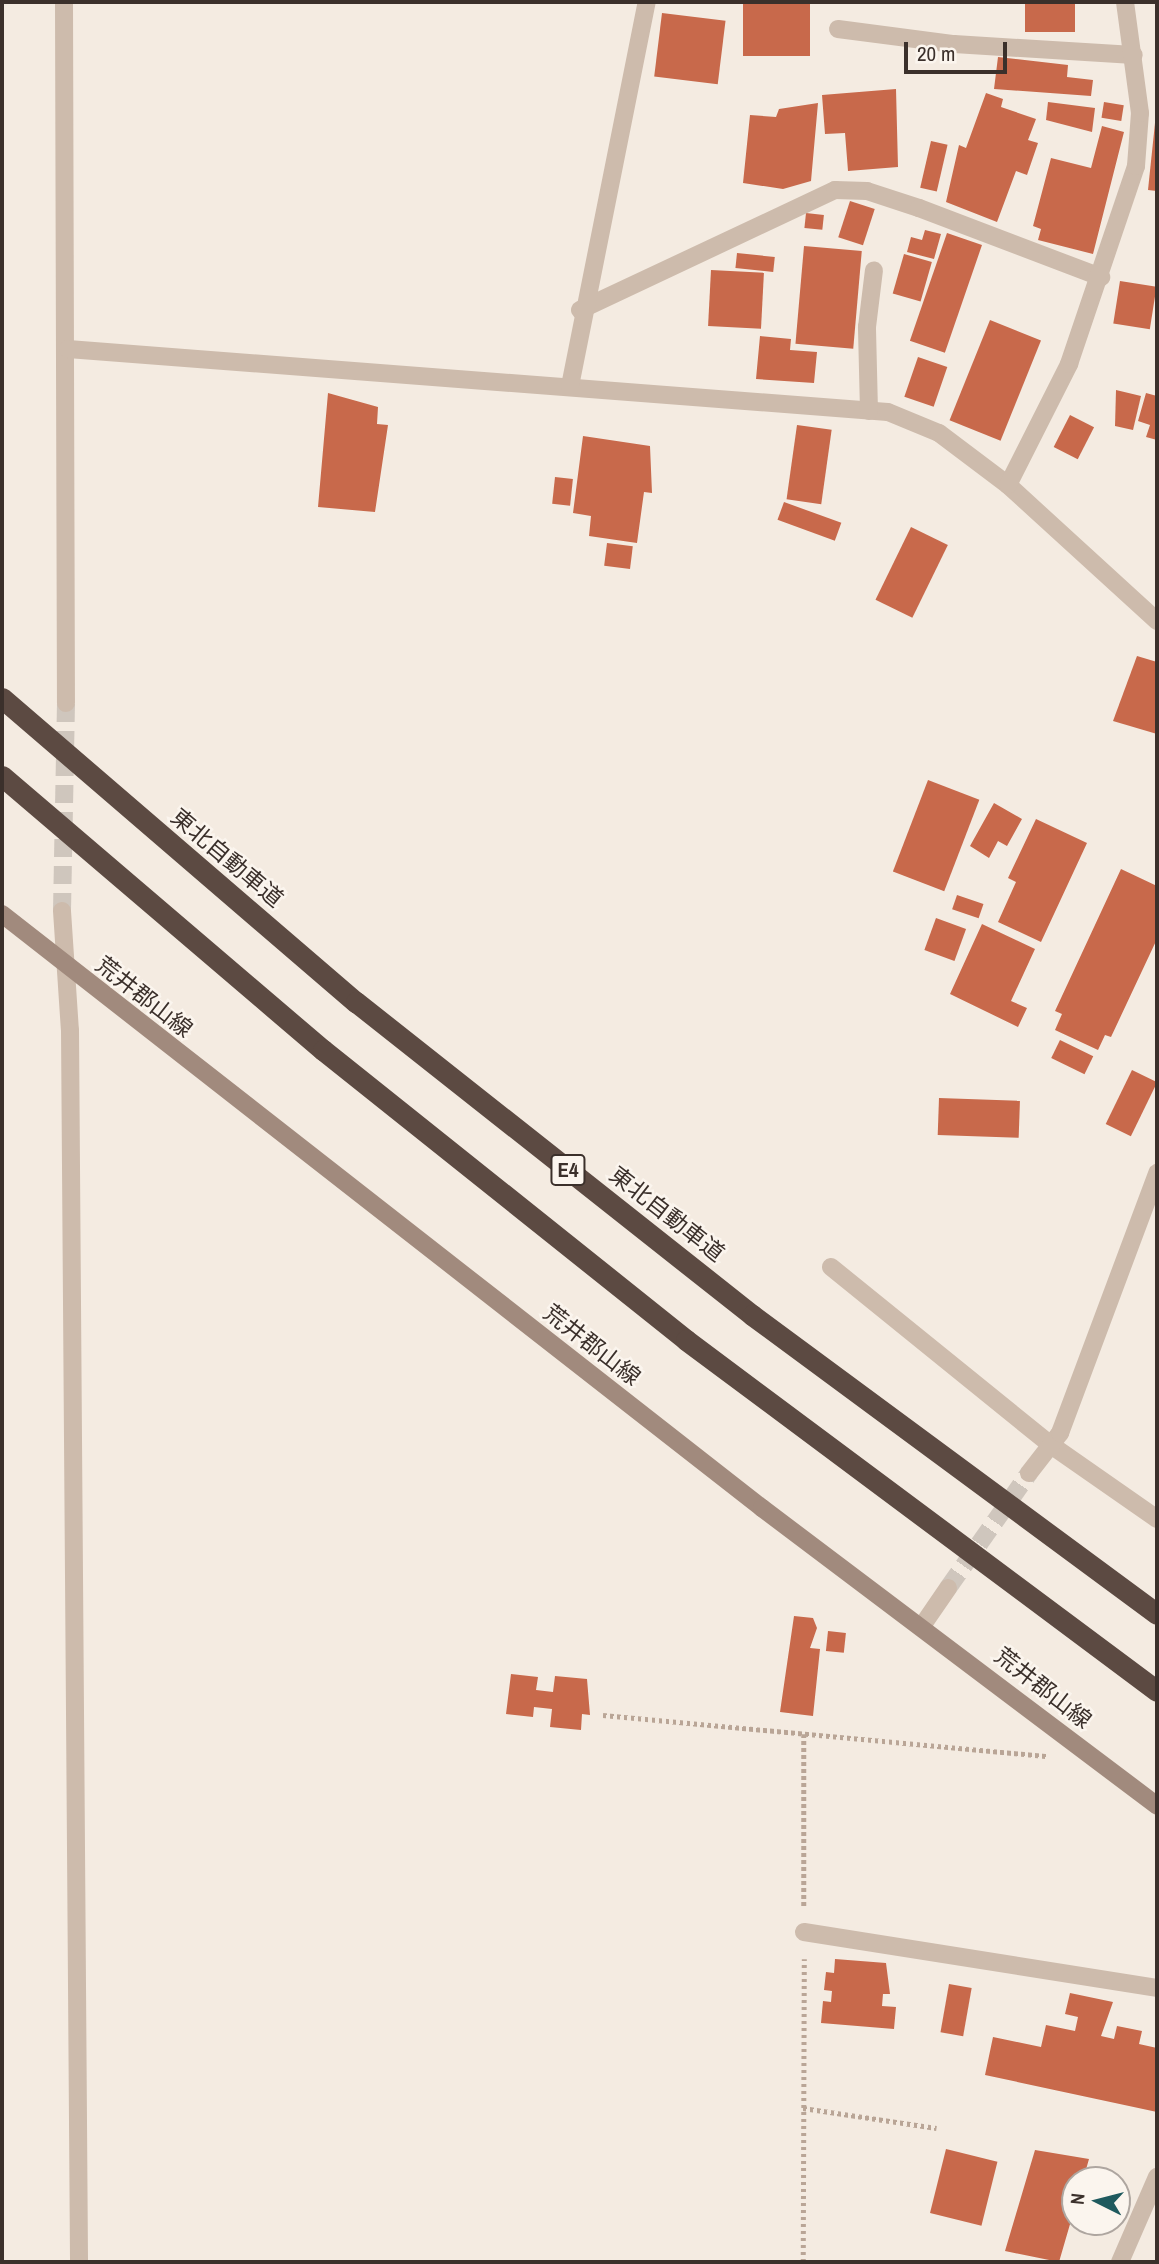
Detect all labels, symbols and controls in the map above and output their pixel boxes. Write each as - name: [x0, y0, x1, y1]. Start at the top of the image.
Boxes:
- scale bar: [907, 28, 1010, 72]
- text: 20 m: [917, 39, 955, 68]
- street label: 東北自動車道: [165, 803, 289, 913]
- street label: 荒井郡山線: [90, 951, 198, 1043]
- road number: E4: [549, 1152, 587, 1188]
- street label: 東北自動車道: [604, 1161, 730, 1267]
- street label: 荒井郡山線: [538, 1299, 646, 1391]
- street label: 荒井郡山線: [989, 1642, 1097, 1734]
- north arrow: [1061, 2166, 1131, 2236]
- text: N: [1064, 2192, 1091, 2206]

